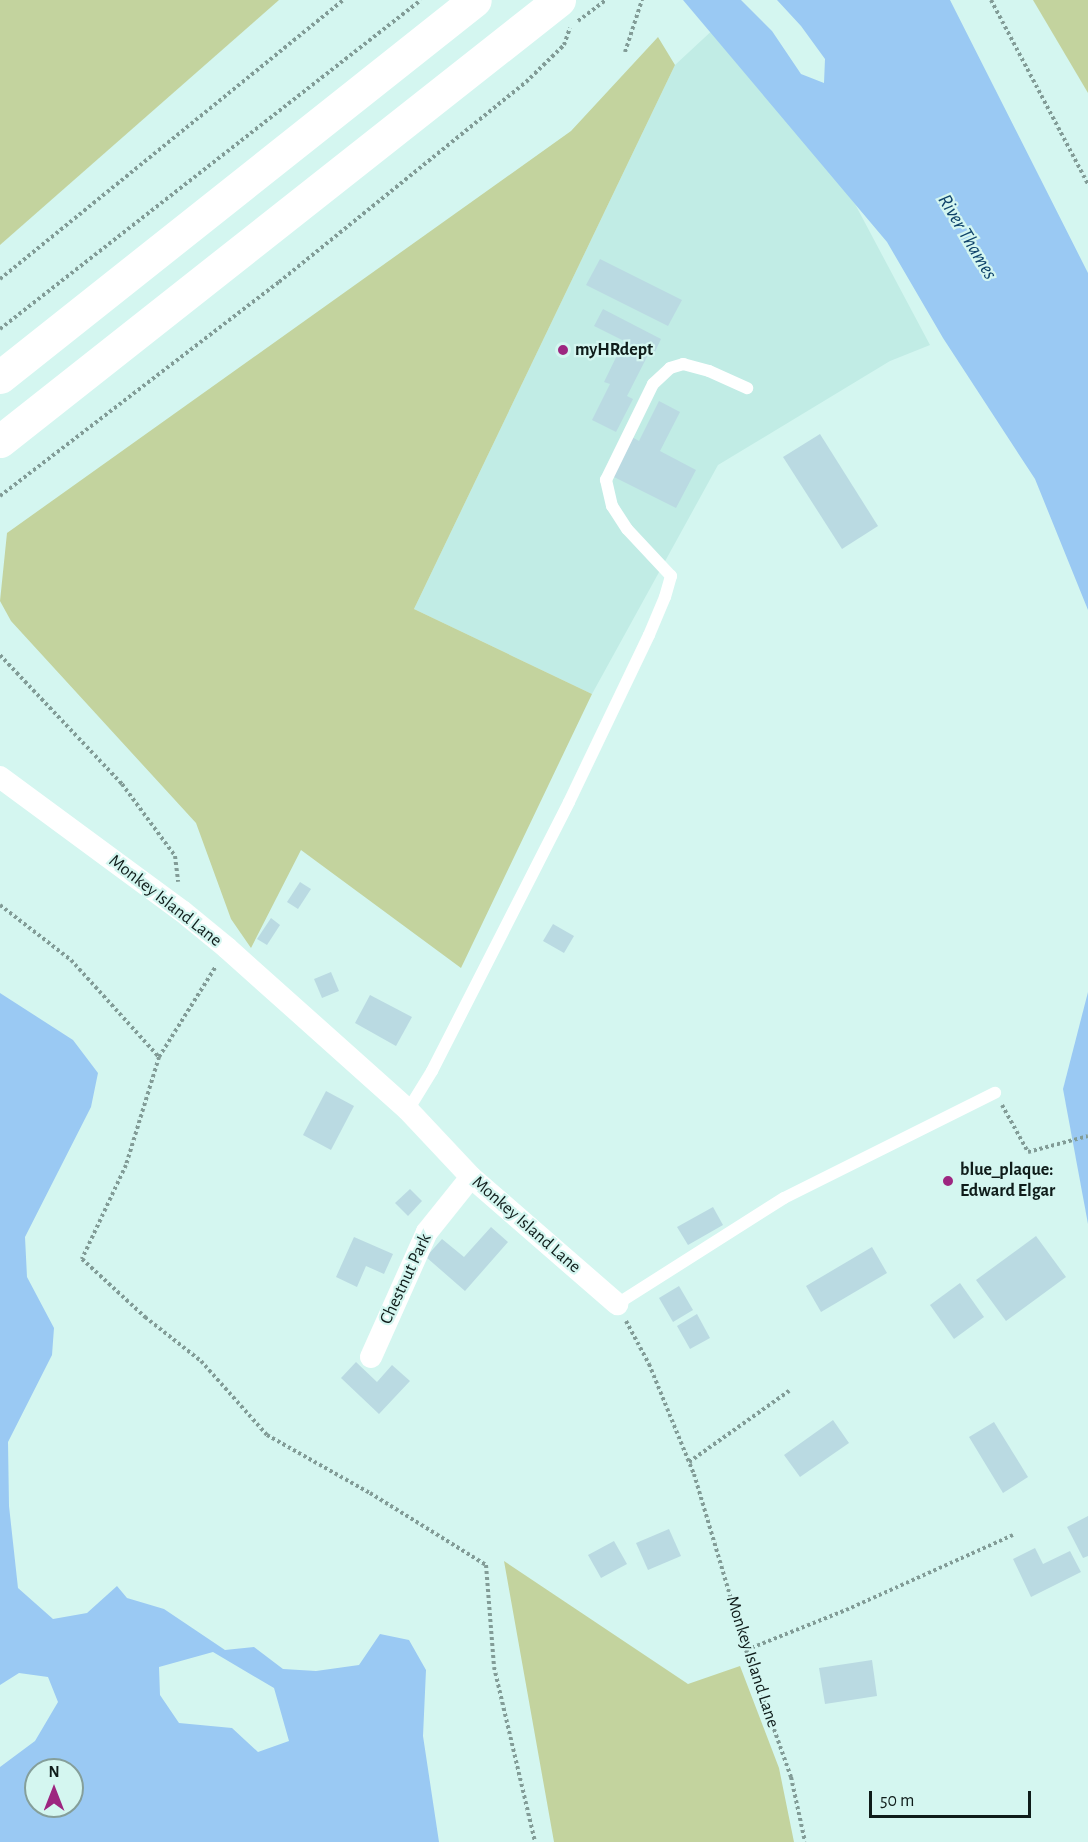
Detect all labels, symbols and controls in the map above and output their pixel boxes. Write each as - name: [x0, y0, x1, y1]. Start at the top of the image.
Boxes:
- water label: River Thames: [932, 190, 1002, 284]
- place label: myHRdept: [575, 339, 653, 361]
- marker: myHRdept: [556, 343, 570, 357]
- street label: Monkey Island Lane: [104, 850, 226, 952]
- place label: blue_plaque: Edward Elgar: [960, 1160, 1055, 1202]
- street label: Monkey Island Lane: [467, 1172, 585, 1278]
- marker: blue_plaque: Edward Elgar: [941, 1174, 955, 1188]
- street label: Chestnut Park: [376, 1230, 436, 1328]
- street label: Monkey Island Lane: [721, 1593, 783, 1731]
- north arrow: [24, 1758, 84, 1818]
- text: N: [48, 1764, 60, 1780]
- scale bar: [872, 1779, 1034, 1817]
- text: 50 m: [880, 1792, 914, 1810]

